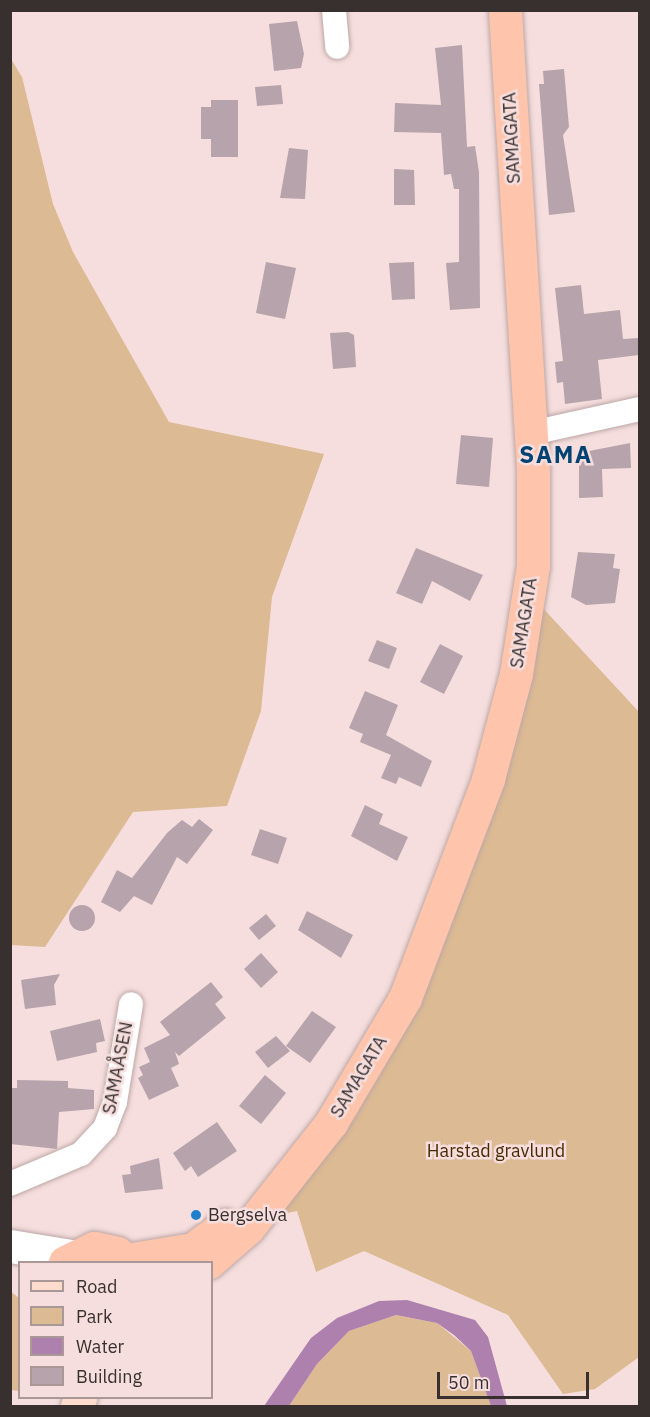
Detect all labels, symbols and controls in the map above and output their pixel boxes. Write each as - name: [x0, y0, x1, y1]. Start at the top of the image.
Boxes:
- street label: SAMAGATA: [499, 92, 525, 184]
- district label: SAMA: [519, 441, 593, 469]
- street label: SAMAGATA: [506, 576, 542, 670]
- street label: SAMAÅSEN: [98, 1020, 138, 1116]
- street label: SAMAGATA: [326, 1032, 392, 1122]
- park label: Harstad gravlund: [427, 1140, 565, 1162]
- place label: Bergselva: [208, 1204, 287, 1226]
- marker: Bergselva: [189, 1208, 203, 1222]
- legend: [18, 1261, 213, 1399]
- text: Road: [76, 1275, 117, 1298]
- text: Park: [76, 1305, 112, 1328]
- text: Water: [76, 1335, 124, 1358]
- scale bar: [440, 1360, 592, 1398]
- text: Building: [76, 1365, 142, 1388]
- text: 50 m: [448, 1371, 490, 1394]

